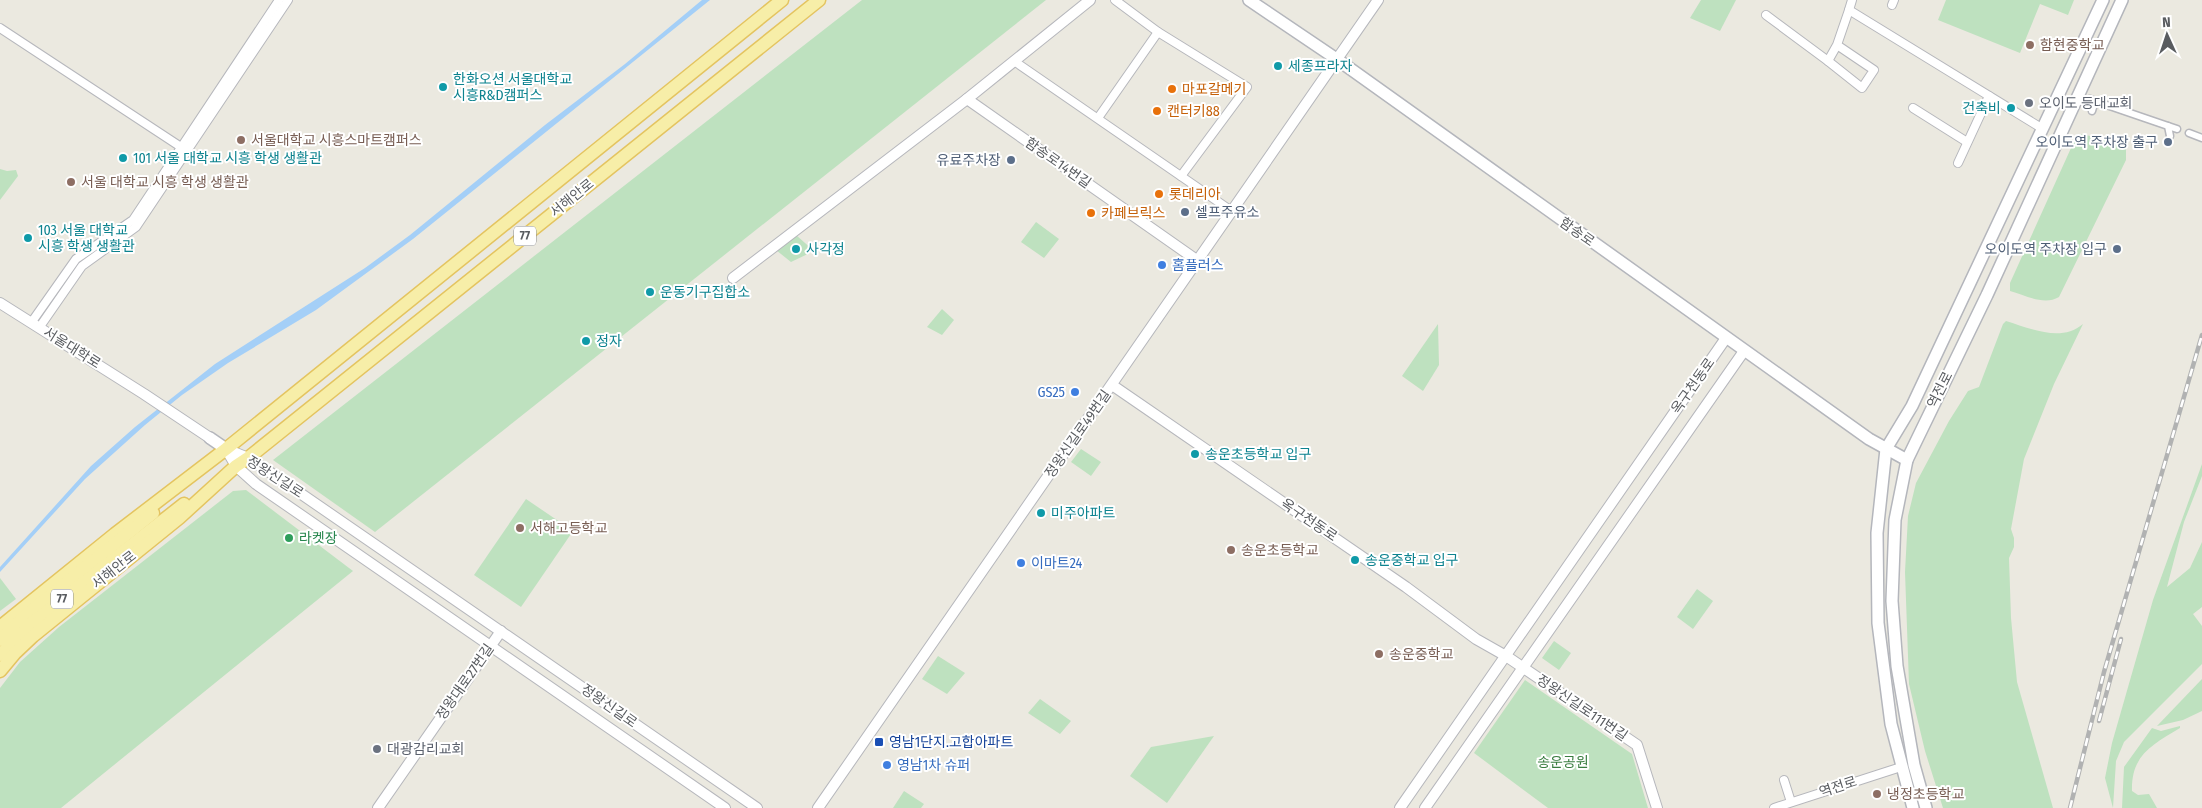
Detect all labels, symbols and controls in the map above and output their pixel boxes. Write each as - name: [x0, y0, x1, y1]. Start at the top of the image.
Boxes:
- north arrow: [2142, 10, 2192, 60]
- text: N: [2162, 14, 2171, 31]
- place label: 함현중학교: [2040, 37, 2105, 54]
- marker: 함현중학교: [2024, 39, 2036, 51]
- place label: 세종프라자: [1288, 58, 1353, 75]
- marker: 세종프라자: [1272, 60, 1284, 72]
- place label: 한화오션 서울대학교 시흥R&D캠퍼스: [453, 71, 572, 104]
- marker: 한화오션 서울대학교 시흥R&D캠퍼스: [437, 81, 449, 93]
- place label: 마포갈메기: [1182, 81, 1246, 98]
- marker: 마포갈메기: [1166, 83, 1178, 95]
- place label: 오이도 등대교회: [2039, 95, 2132, 112]
- marker: 오이도 등대교회: [2023, 97, 2035, 109]
- place label: 건축비: [1962, 100, 2001, 117]
- marker: 건축비: [2005, 102, 2017, 114]
- place label: 캔터키88: [1167, 103, 1220, 120]
- marker: 캔터키88: [1151, 105, 1163, 117]
- place label: 서울대학교 시흥스마트캠퍼스: [251, 132, 422, 149]
- marker: 서울대학교 시흥스마트캠퍼스: [235, 134, 247, 146]
- street label: 함송로14번길: [1022, 134, 1094, 192]
- place label: 오이도역 주차장 출구: [2036, 134, 2158, 151]
- marker: 오이도역 주차장 출구: [2162, 136, 2174, 148]
- place label: 101 서울 대학교 시흥 학생 생활관: [133, 150, 322, 167]
- marker: 101 서울 대학교 시흥 학생 생활관: [117, 152, 129, 164]
- place label: 유료주차장: [937, 152, 1001, 169]
- marker: 유료주차장: [1005, 154, 1017, 166]
- place label: 서울 대학교 시흥 학생 생활관: [81, 174, 249, 191]
- street label: 서해안로: [547, 175, 597, 221]
- marker: 서울 대학교 시흥 학생 생활관: [65, 176, 77, 188]
- place label: 롯데리아: [1169, 186, 1221, 203]
- marker: 롯데리아: [1153, 188, 1165, 200]
- place label: 셀프주유소: [1195, 204, 1260, 221]
- place label: 카페브릭스: [1101, 205, 1166, 222]
- marker: 셀프주유소: [1179, 206, 1191, 218]
- marker: 카페브릭스: [1085, 207, 1097, 219]
- street label: 함송로: [1556, 214, 1598, 250]
- place label: 103 서울 대학교 시흥 학생 생활관: [38, 222, 135, 255]
- road number: 77: [514, 227, 536, 246]
- marker: 103 서울 대학교 시흥 학생 생활관: [22, 232, 34, 244]
- place label: 사각정: [806, 241, 845, 258]
- place label: 오이도역 주차장 입구: [1985, 241, 2107, 258]
- marker: 사각정: [790, 243, 802, 255]
- marker: 오이도역 주차장 입구: [2111, 243, 2123, 255]
- place label: 홈플러스: [1172, 257, 1224, 274]
- marker: 홈플러스: [1156, 259, 1168, 271]
- place label: 운동기구집합소: [660, 284, 750, 301]
- marker: 운동기구집합소: [644, 286, 656, 298]
- street label: 서울대학로: [40, 324, 104, 372]
- place label: 정자: [596, 333, 622, 350]
- marker: 정자: [580, 335, 592, 347]
- street label: 옥구천동로: [1668, 355, 1718, 417]
- street label: 역전로: [1924, 369, 1956, 411]
- place label: GS25: [1038, 384, 1065, 401]
- marker: GS25: [1069, 386, 1081, 398]
- street label: 정왕신길로49번길: [1041, 387, 1115, 481]
- place label: 송운초등학교 입구: [1205, 446, 1311, 463]
- marker: 송운초등학교 입구: [1189, 448, 1201, 460]
- street label: 정왕신길로: [243, 452, 307, 502]
- street label: 옥구천동로: [1278, 495, 1341, 545]
- place label: 미주아파트: [1051, 505, 1116, 522]
- marker: 미주아파트: [1035, 507, 1047, 519]
- place label: 서해고등학교: [530, 520, 607, 537]
- marker: 서해고등학교: [514, 522, 526, 534]
- place label: 라켓장: [299, 530, 338, 547]
- marker: 라켓장: [283, 532, 295, 544]
- place label: 송운초등학교: [1241, 542, 1318, 559]
- marker: 송운초등학교: [1225, 544, 1237, 556]
- street label: 서해안로: [88, 547, 140, 593]
- place label: 송운중학교 입구: [1365, 552, 1459, 569]
- marker: 송운중학교 입구: [1349, 554, 1361, 566]
- place label: 이마트24: [1031, 555, 1083, 572]
- marker: 이마트24: [1015, 557, 1027, 569]
- road number: 77: [51, 590, 73, 608]
- street label: 정왕대로27번길: [433, 641, 497, 723]
- place label: 송운중학교: [1389, 646, 1454, 663]
- marker: 송운중학교: [1373, 648, 1385, 660]
- street label: 정왕신길로111번길: [1533, 671, 1631, 745]
- street label: 정왕신길로: [578, 681, 640, 731]
- place label: 영남1단지.고합아파트: [889, 734, 1013, 751]
- marker: 영남1단지.고합아파트: [873, 736, 885, 748]
- place label: 대광감리교회: [387, 741, 464, 758]
- marker: 대광감리교회: [371, 743, 383, 755]
- park label: 송운공원: [1537, 754, 1589, 771]
- place label: 영남1차 슈퍼: [897, 757, 970, 774]
- marker: 영남1차 슈퍼: [881, 759, 893, 771]
- street label: 역전로: [1817, 773, 1859, 801]
- place label: 냉정초등학교: [1887, 786, 1964, 803]
- marker: 냉정초등학교: [1871, 788, 1883, 800]

